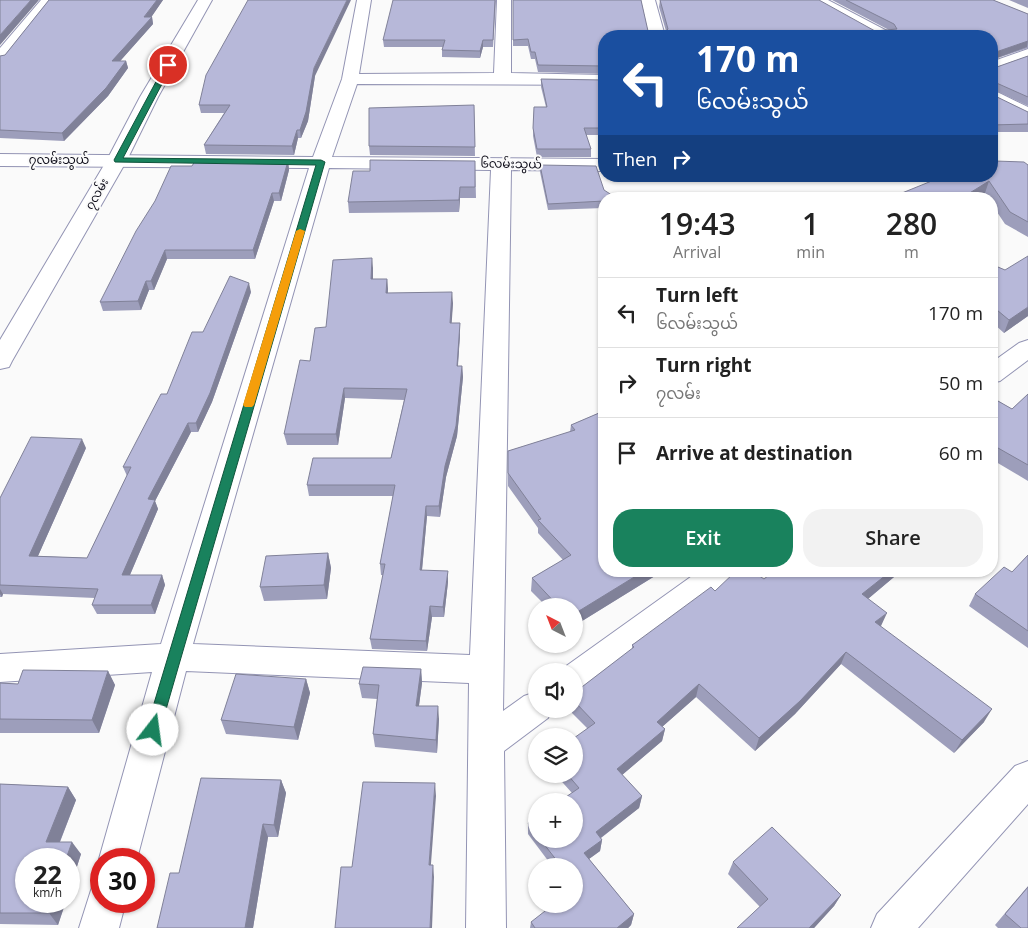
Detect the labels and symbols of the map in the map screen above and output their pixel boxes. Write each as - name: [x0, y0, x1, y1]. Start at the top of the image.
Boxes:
- pin: [147, 44, 189, 86]
- street label: ၇လမ်းသွယ်: [29, 151, 89, 170]
- street label: ၆လမ်းသွယ်: [480, 154, 542, 175]
- street label: ၇လမ်း: [81, 175, 114, 214]
- north arrow: [528, 598, 582, 652]
- position arrow: [126, 703, 178, 755]
- speed limit sign: 30: [90, 848, 155, 913]

